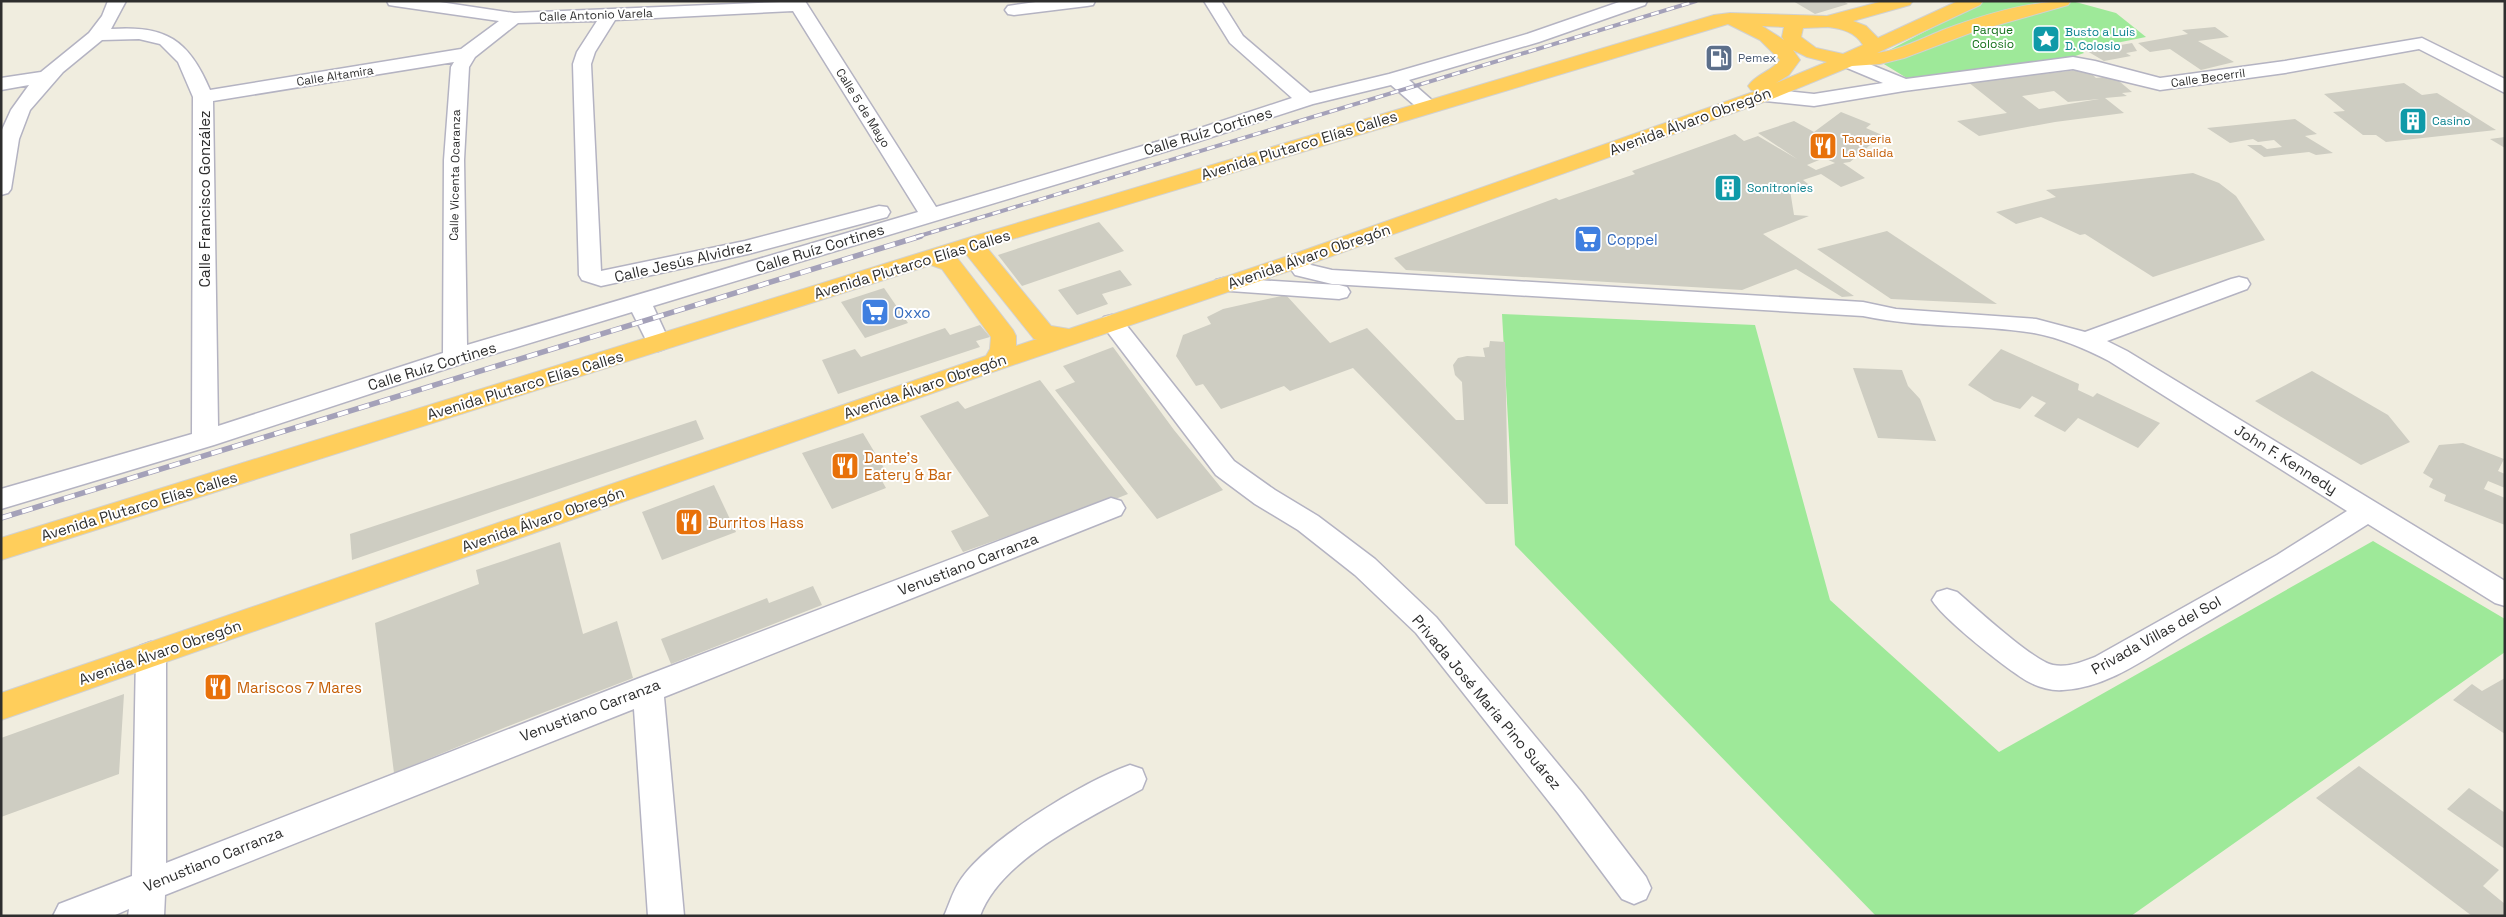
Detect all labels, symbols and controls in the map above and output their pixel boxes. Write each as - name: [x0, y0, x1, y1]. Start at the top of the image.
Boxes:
- street label: Calle Antonio Varela: [539, 5, 653, 25]
- park label: Parque Colosio: [1972, 22, 2014, 52]
- place icon: Busto a Luis D. Colosio: [2031, 24, 2061, 54]
- place label: Busto a Luis D. Colosio: [2065, 24, 2135, 54]
- fuel station icon: Pemex: [1704, 43, 1734, 73]
- place label: Pemex: [1738, 50, 1776, 66]
- street label: Calle Altamira: [295, 62, 375, 90]
- street label: Calle 5 de Mayo: [832, 65, 894, 151]
- street label: Calle Becerril: [2170, 65, 2246, 91]
- street label: Avenida Álvaro Obregón: [1606, 83, 1774, 159]
- street label: Calle Ruíz Cortines: [1141, 102, 1275, 160]
- street label: Avenida Plutarco Elías Calles: [1199, 106, 1400, 184]
- building icon: Casino: [2398, 106, 2428, 136]
- street label: Calle Vicenta Ocaranza: [446, 109, 464, 241]
- street label: Calle Francisco González: [195, 110, 214, 288]
- place label: Casino: [2432, 113, 2471, 129]
- restaurant icon: Taqueria La Salida: [1808, 131, 1838, 161]
- place label: Taqueria La Salida: [1842, 131, 1893, 161]
- building icon: Sonitronies: [1713, 173, 1743, 203]
- place label: Sonitronies: [1747, 180, 1813, 196]
- street label: Calle Ruíz Cortines: [753, 219, 887, 277]
- street label: Avenida Álvaro Obregón: [1225, 219, 1393, 293]
- supermarket icon: Coppel: [1573, 224, 1603, 254]
- street label: Avenida Plutarco Elías Calles: [812, 225, 1013, 303]
- place label: Coppel: [1607, 230, 1658, 249]
- street label: Calle Jesús Alvidrez: [612, 236, 754, 286]
- supermarket icon: Oxxo: [860, 297, 890, 327]
- place label: Oxxo: [894, 303, 931, 322]
- street label: Calle Ruíz Cortines: [365, 337, 499, 395]
- street label: Avenida Plutarco Elías Calles: [425, 346, 626, 424]
- street label: Avenida Álvaro Obregón: [841, 349, 1009, 423]
- street label: John F. Kennedy: [2231, 420, 2341, 498]
- place label: Dante's Eatery & Bar: [864, 448, 952, 484]
- restaurant icon: Dante's Eatery & Bar: [830, 451, 860, 481]
- street label: Avenida Plutarco Elías Calles: [39, 467, 240, 545]
- street label: Avenida Álvaro Obregón: [459, 482, 627, 556]
- restaurant icon: Burritos Hass: [674, 507, 704, 537]
- place label: Burritos Hass: [708, 513, 804, 532]
- street label: Venustiano Carranza: [895, 528, 1041, 600]
- street label: Privada Villas del Sol: [2088, 591, 2224, 679]
- street label: Privada José María Pino Suárez: [1408, 611, 1566, 793]
- street label: Avenida Álvaro Obregón: [76, 615, 244, 689]
- restaurant icon: Mariscos 7 Mares: [203, 672, 233, 702]
- street label: Venustiano Carranza: [517, 674, 663, 746]
- place label: Mariscos 7 Mares: [237, 678, 362, 697]
- street label: Venustiano Carranza: [141, 822, 286, 896]

